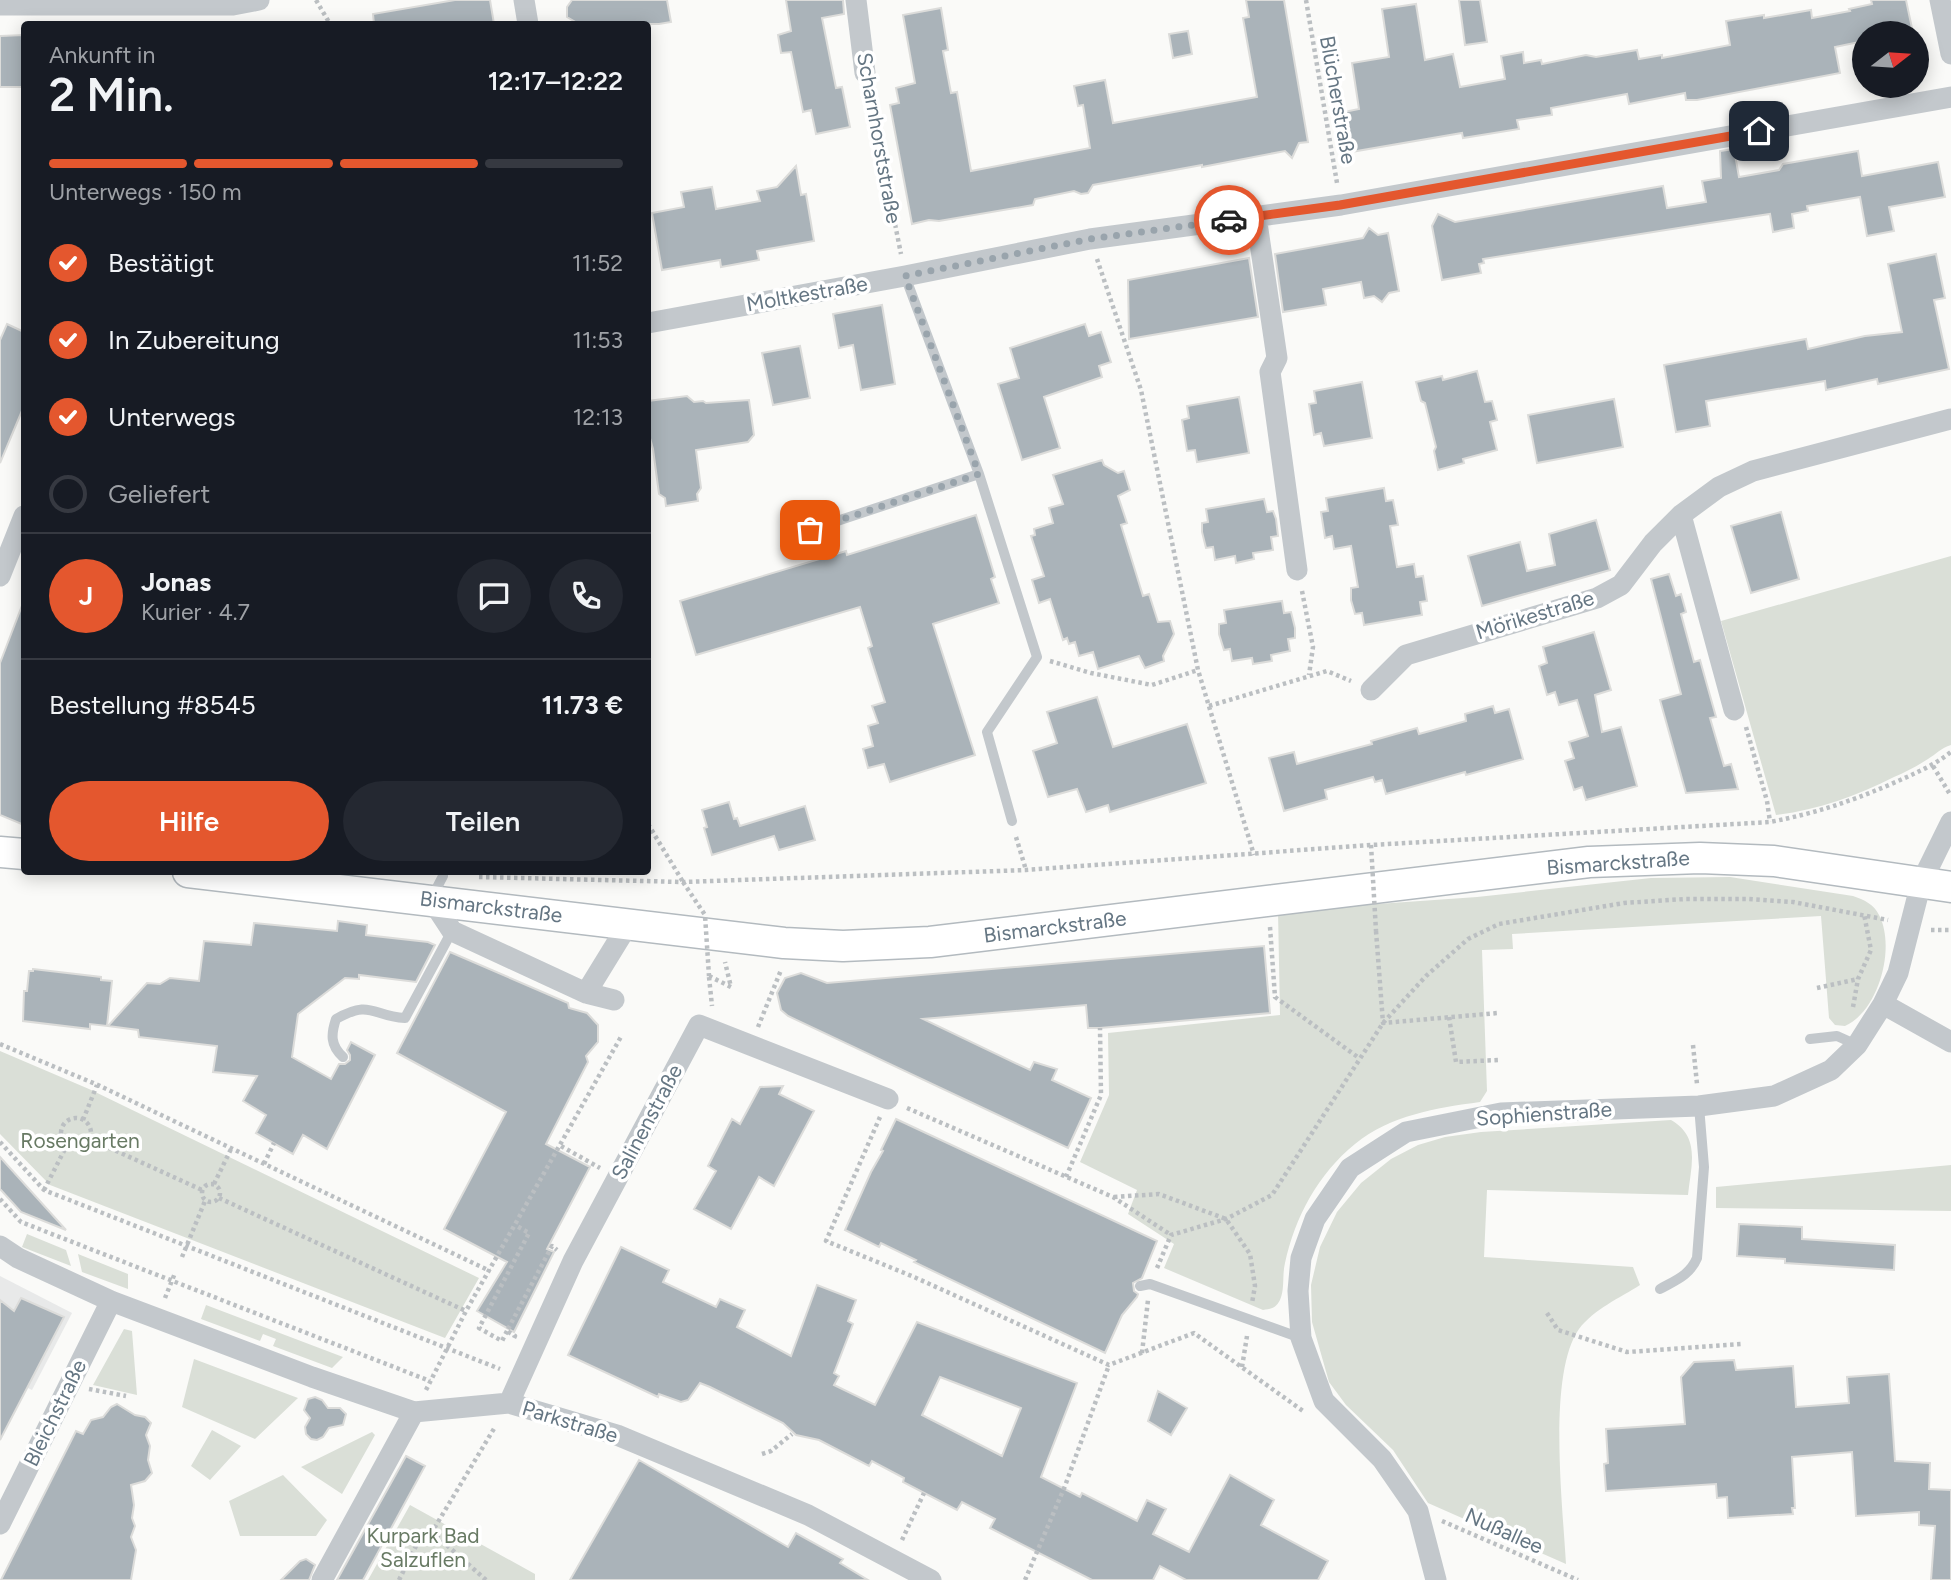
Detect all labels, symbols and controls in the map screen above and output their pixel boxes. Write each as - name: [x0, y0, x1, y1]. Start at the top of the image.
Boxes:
- north arrow: [1852, 21, 1928, 98]
- map controls: [1852, 21, 1929, 98]
- street label: Blücherstraße: [1315, 34, 1362, 166]
- text: Ankunft in: [49, 41, 155, 69]
- street label: Scharnhorststraße: [852, 51, 907, 225]
- text: 12:17–12:22: [488, 65, 623, 97]
- text: 2 Min.: [49, 67, 174, 123]
- pin: [1729, 101, 1789, 161]
- icon: home: [1740, 112, 1778, 150]
- text: Unterwegs · 150 m: [49, 178, 242, 206]
- courier: [1194, 185, 1264, 255]
- icon: car: [1210, 201, 1248, 239]
- icon: check: [49, 244, 87, 282]
- text: Bestätigt: [108, 247, 214, 279]
- text: 11:52: [572, 249, 623, 277]
- street label: Moltkestraße: [744, 271, 870, 316]
- icon: check: [49, 321, 87, 359]
- text: In Zubereitung: [108, 324, 280, 356]
- text: 11:53: [572, 326, 623, 354]
- icon: check: [49, 398, 87, 436]
- text: Unterwegs: [108, 401, 235, 433]
- text: 12:13: [573, 403, 623, 431]
- text: Geliefert: [108, 478, 210, 510]
- pin: [780, 500, 840, 560]
- icon: bag: [791, 511, 829, 549]
- button: chat: [457, 559, 531, 633]
- button: phone: [549, 559, 623, 633]
- text: Jonas: [141, 566, 211, 598]
- text: J: [79, 580, 93, 612]
- street label: Mörikestraße: [1473, 585, 1597, 644]
- text: Kurier · 4.7: [141, 598, 250, 626]
- text: Bestellung #8545: [49, 689, 256, 721]
- text: 11.73 €: [541, 689, 623, 721]
- button: Hilfe: [49, 781, 329, 861]
- button: Teilen: [343, 781, 623, 861]
- street label: Bismarckstraße: [1545, 845, 1690, 880]
- street label: Bismarckstraße: [418, 885, 564, 928]
- street label: Bismarckstraße: [982, 905, 1128, 948]
- street label: Salinenstraße: [606, 1060, 687, 1184]
- street label: Sophienstraße: [1475, 1096, 1613, 1131]
- park label: Rosengarten: [20, 1128, 140, 1153]
- street label: Bleichstraße: [18, 1355, 91, 1470]
- street label: Parkstraße: [519, 1395, 621, 1448]
- street label: Nußallee: [1461, 1502, 1547, 1559]
- park label: Kurpark Bad Salzuflen: [366, 1523, 480, 1572]

